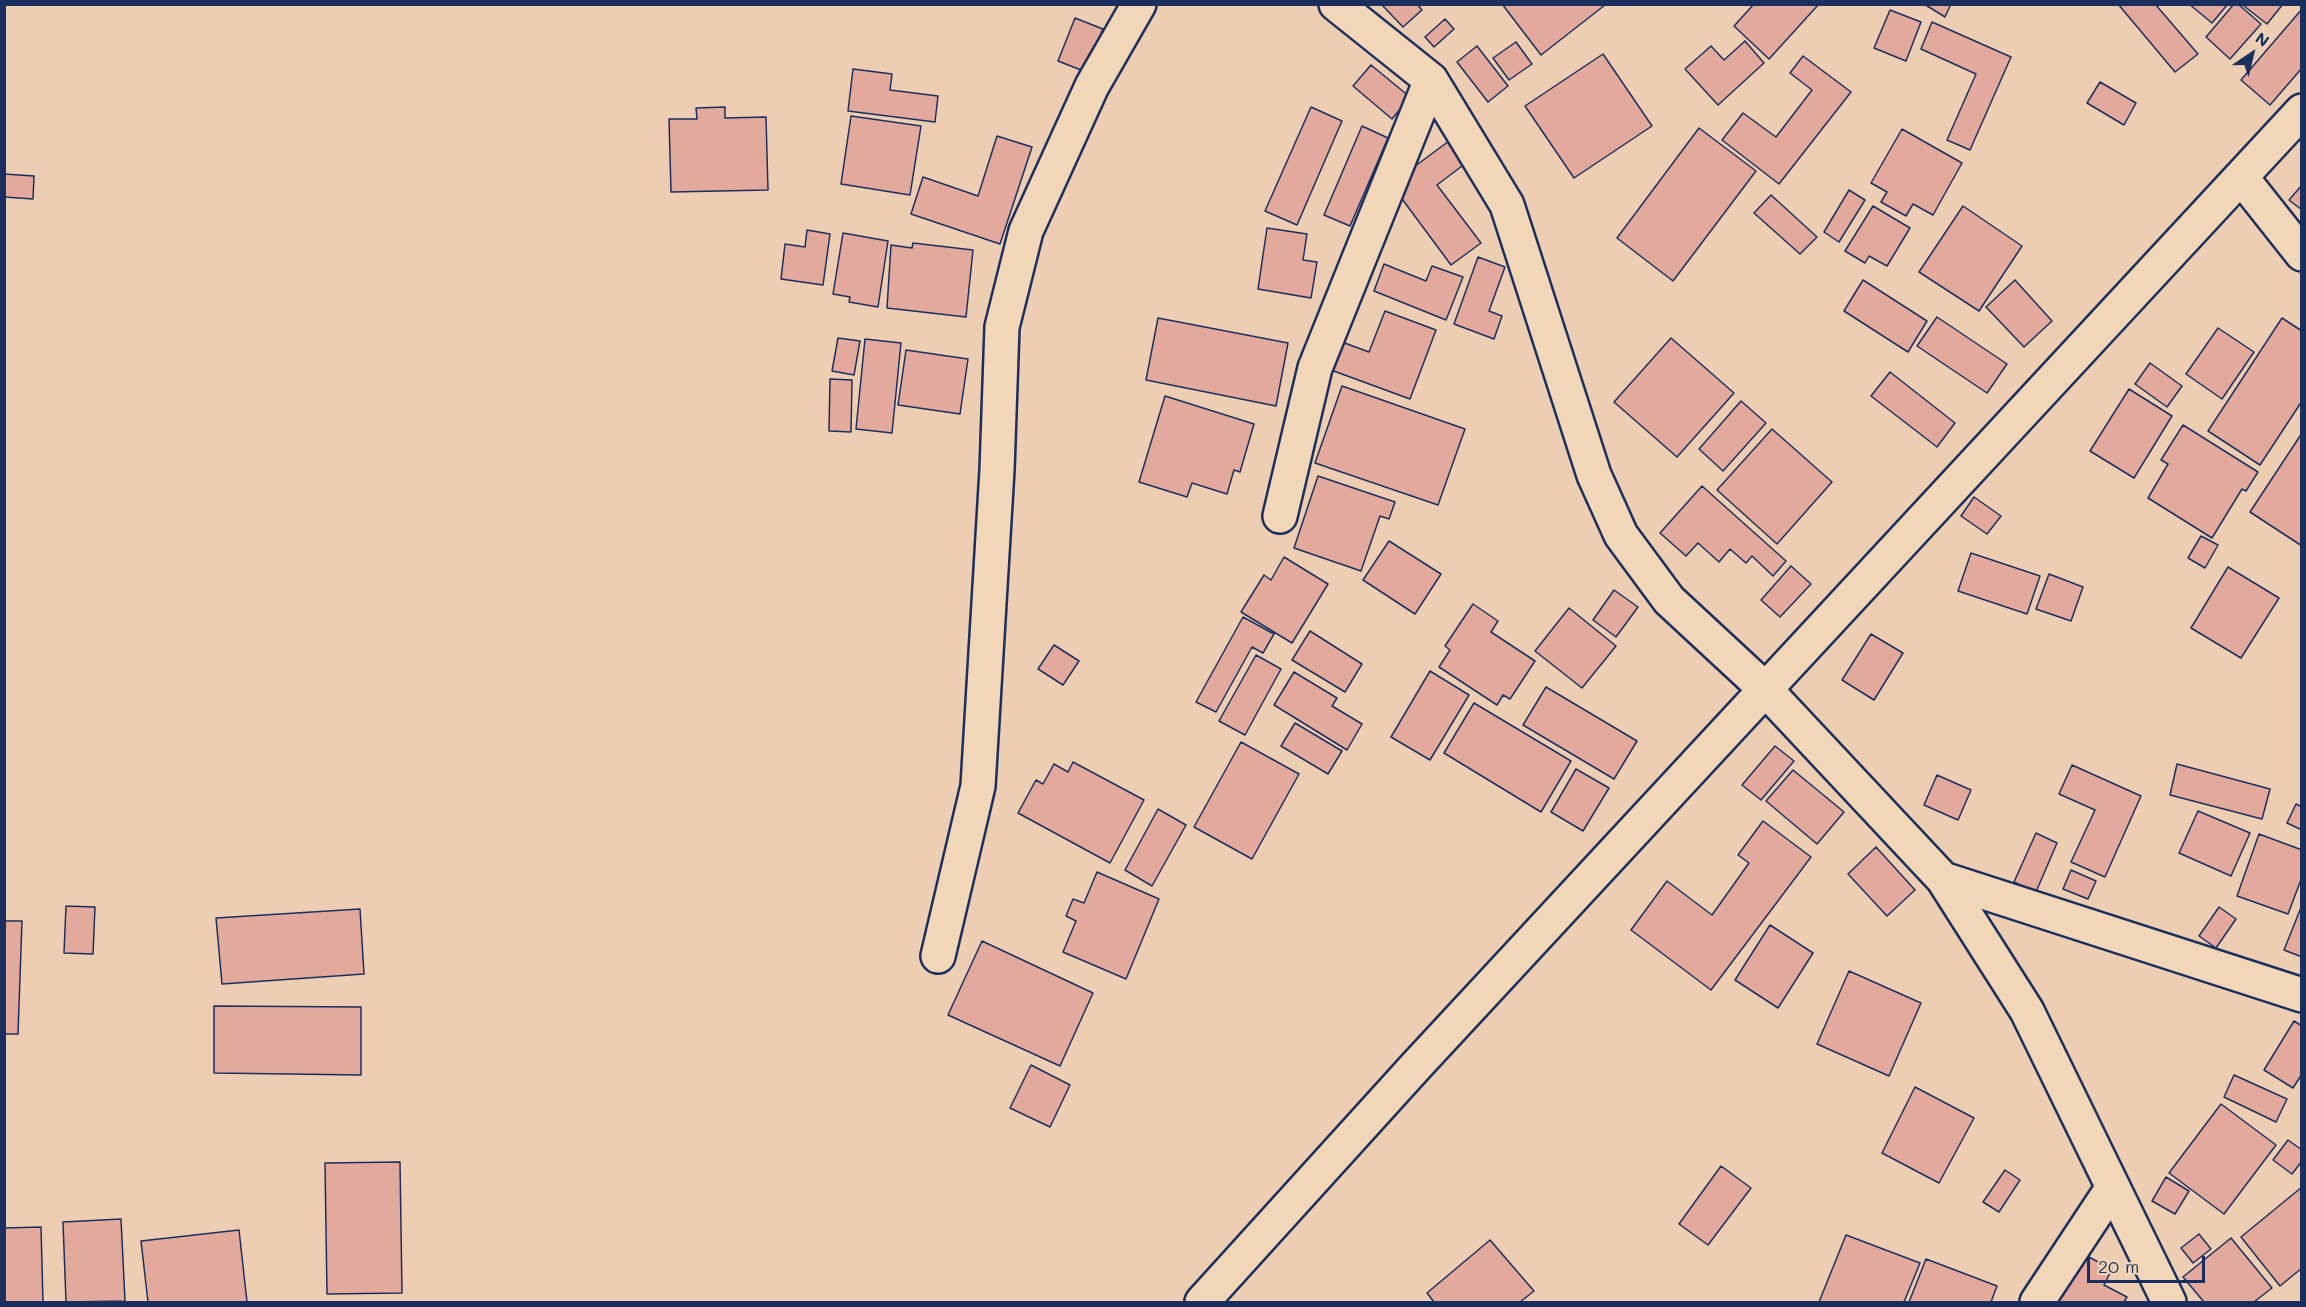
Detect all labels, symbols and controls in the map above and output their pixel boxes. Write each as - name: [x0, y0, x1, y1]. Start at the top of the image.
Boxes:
- north arrow: [2222, 24, 2282, 84]
- text: N: [2252, 27, 2274, 51]
- scale bar: [2090, 1244, 2208, 1282]
- text: 20 m: [2098, 1254, 2139, 1278]

